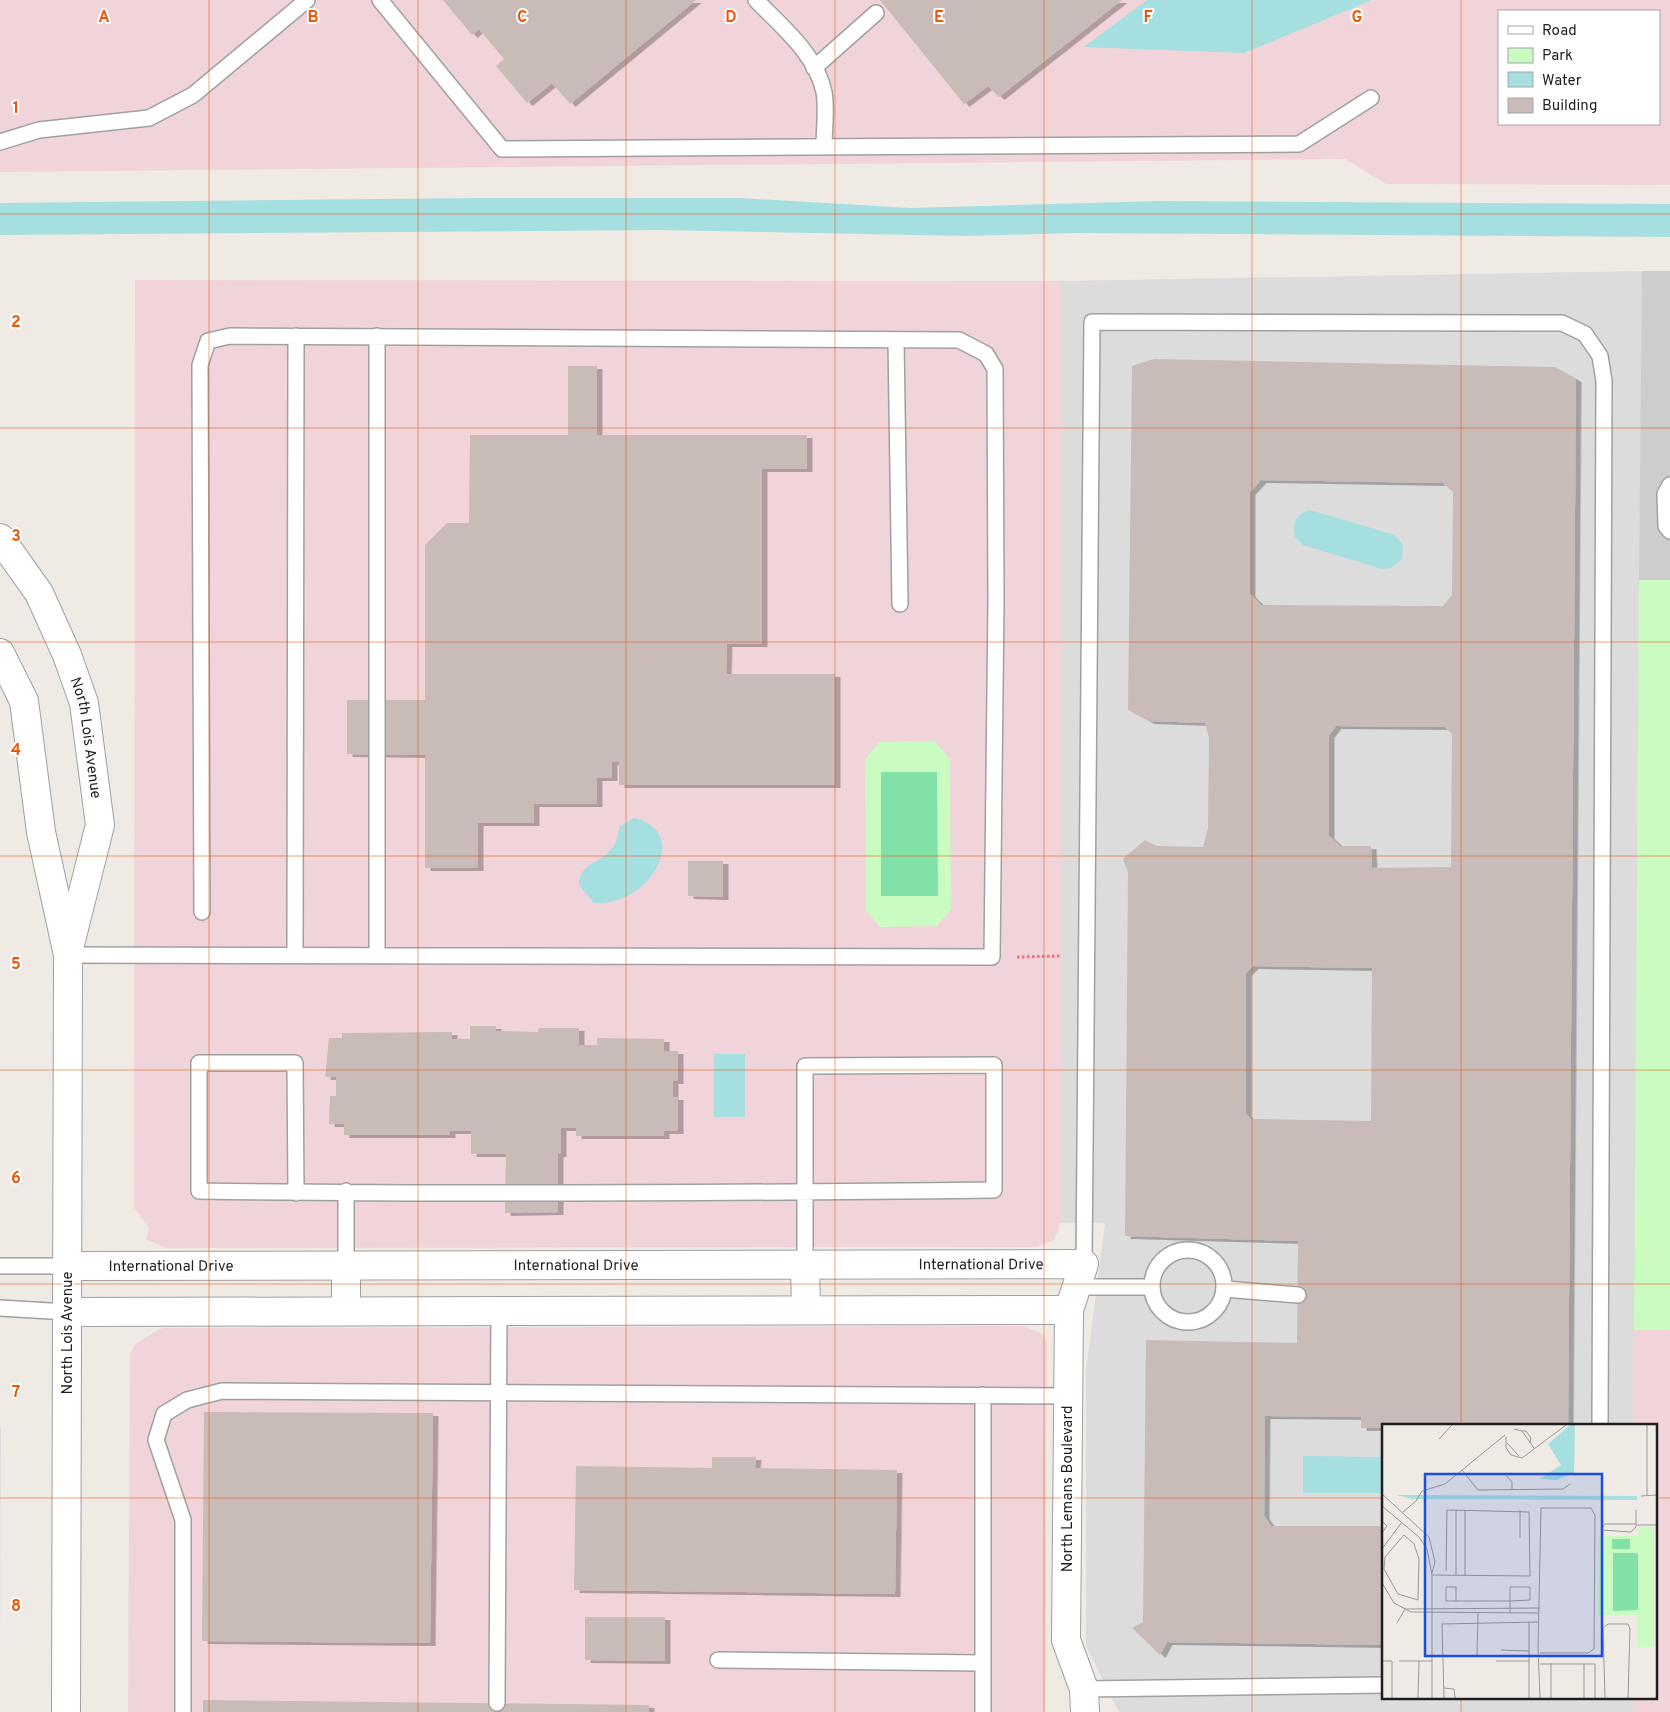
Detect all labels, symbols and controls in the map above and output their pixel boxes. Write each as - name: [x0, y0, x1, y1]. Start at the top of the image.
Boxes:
- text: A: [98, 8, 110, 28]
- text: B: [307, 8, 319, 28]
- text: C: [517, 8, 527, 28]
- text: D: [725, 8, 737, 28]
- text: E: [934, 8, 944, 28]
- text: F: [1143, 8, 1153, 28]
- text: G: [1352, 8, 1362, 28]
- legend: [1498, 10, 1660, 125]
- text: Road: [1542, 22, 1577, 41]
- text: Park: [1542, 47, 1573, 66]
- text: Water: [1542, 72, 1582, 91]
- text: Building: [1542, 97, 1597, 116]
- text: 1: [13, 99, 19, 119]
- text: 2: [11, 313, 21, 333]
- text: 3: [11, 527, 21, 547]
- street label: North Lois Avenue: [65, 675, 104, 800]
- text: 4: [11, 741, 21, 761]
- text: 5: [11, 955, 21, 975]
- text: 6: [11, 1169, 21, 1189]
- street label: International Drive: [918, 1256, 1044, 1275]
- street label: International Drive: [513, 1257, 639, 1276]
- street label: International Drive: [108, 1258, 234, 1277]
- street label: North Lois Avenue: [59, 1271, 78, 1395]
- text: 7: [12, 1383, 20, 1403]
- street label: North Lemans Boulevard: [1059, 1406, 1078, 1572]
- inset map: [1382, 1424, 1658, 1700]
- text: 8: [11, 1597, 21, 1617]

